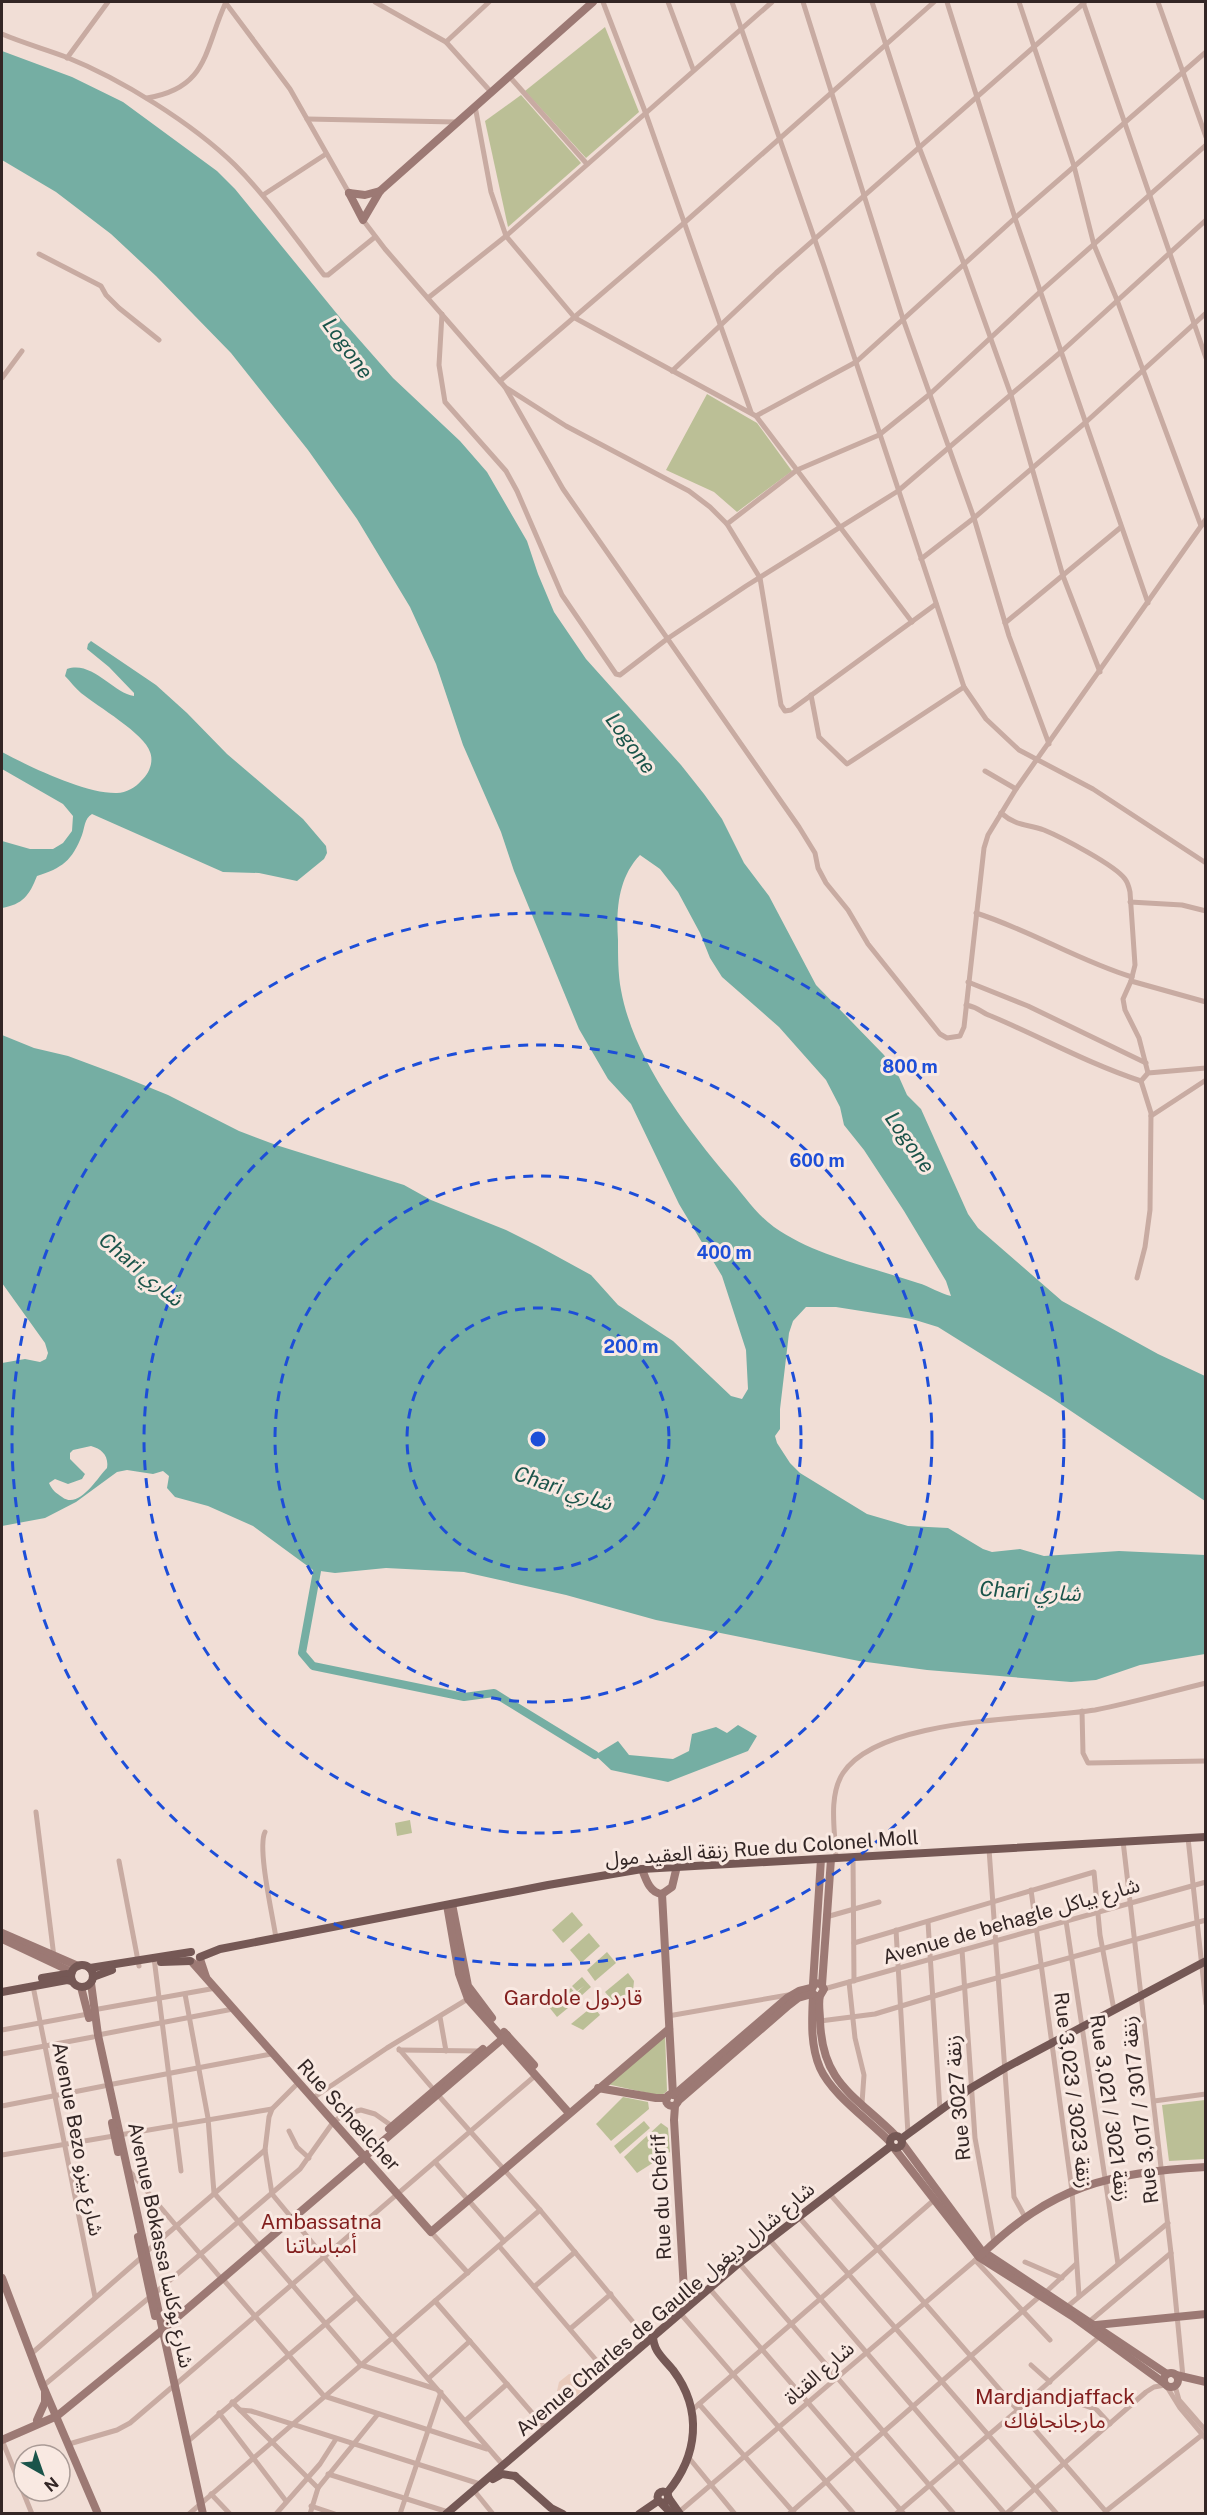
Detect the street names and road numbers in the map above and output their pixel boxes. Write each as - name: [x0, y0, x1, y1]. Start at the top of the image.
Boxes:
- street label: زنقة العقيد مول Rue du Colonel Moll: [604, 1825, 920, 1871]
- street label: Avenue de behagle شارع بياكل: [880, 1873, 1143, 1972]
- street label: Rue 3,023 / زنقة 3023: [1049, 1990, 1097, 2190]
- street label: Rue 3,021 / زنقة 3021: [1085, 2013, 1135, 2203]
- street label: Rue 3,017 / زنقة 3017: [1117, 2015, 1163, 2205]
- street label: Rue 3027 زنقة: [941, 2034, 975, 2162]
- street label: Avenue Bezo شارع بيزو: [44, 2040, 109, 2239]
- street label: Rue Schœlcher: [292, 2054, 406, 2176]
- street label: Avenue Bokassa شارع بوكاسا: [120, 2120, 199, 2371]
- street label: Rue du Chérif: [646, 2133, 676, 2261]
- street label: Avenue Charles de Gaulle شارع شارل ديغول: [511, 2177, 821, 2443]
- street label: شارع القناة: [779, 2336, 861, 2412]

